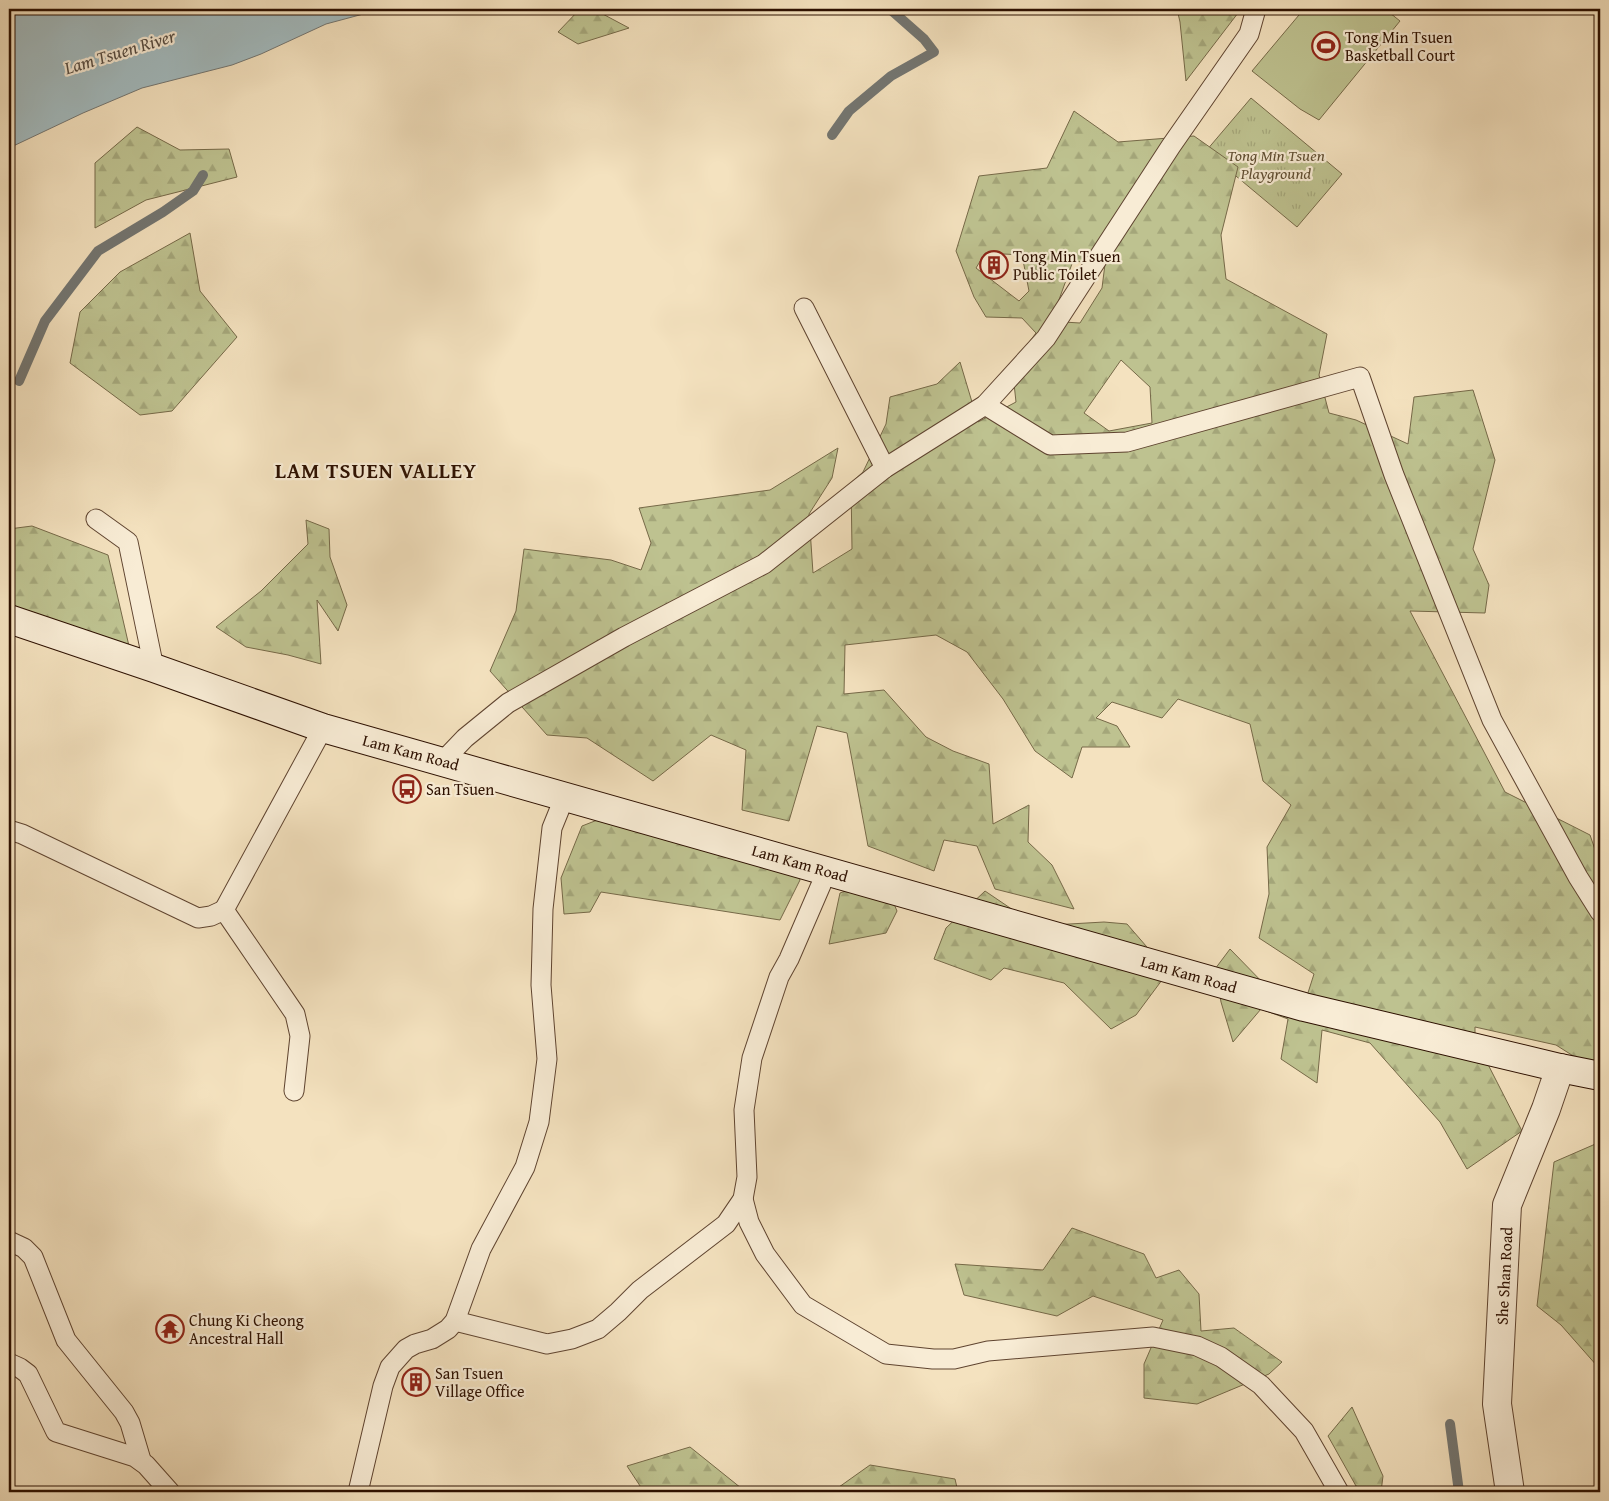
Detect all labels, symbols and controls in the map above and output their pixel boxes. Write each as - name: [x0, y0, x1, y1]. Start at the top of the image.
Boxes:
- water label: Lam Tsuen River: [60, 21, 180, 82]
- place label: Tong Min Tsuen Basketball Court: [1345, 25, 1455, 67]
- sports icon: Tong Min Tsuen Basketball Court: [1311, 31, 1341, 61]
- park label: Tong Min Tsuen Playground: [1227, 143, 1325, 185]
- place label: Tong Min Tsuen Public Toilet: [1013, 244, 1121, 286]
- building icon: Tong Min Tsuen Public Toilet: [979, 250, 1009, 280]
- district label: LAM TSUEN VALLEY: [275, 455, 477, 486]
- street label: Lam Kam Road: [360, 728, 462, 777]
- bus stop icon: San Tsuen: [392, 774, 422, 804]
- place label: San Tsuen: [426, 777, 494, 801]
- street label: Lam Kam Road: [749, 838, 851, 888]
- street label: Lam Kam Road: [1138, 949, 1240, 999]
- street label: She Shan Road: [1489, 1226, 1519, 1326]
- place label: Chung Ki Cheong Ancestral Hall: [189, 1308, 304, 1350]
- temple icon: Chung Ki Cheong Ancestral Hall: [155, 1314, 185, 1344]
- place label: San Tsuen Village Office: [435, 1361, 525, 1403]
- building icon: San Tsuen Village Office: [401, 1367, 431, 1397]

